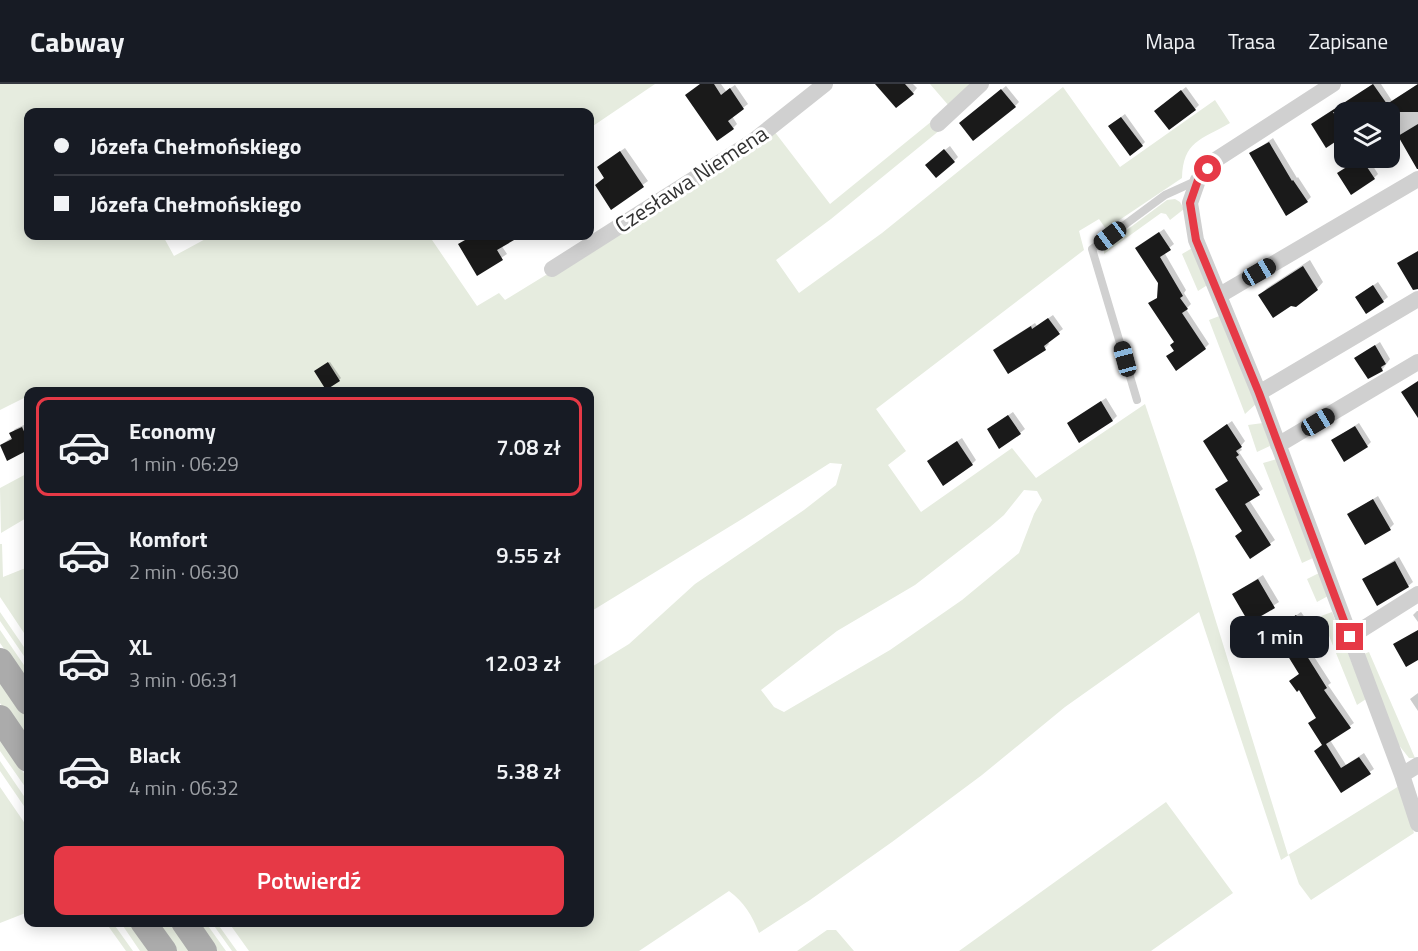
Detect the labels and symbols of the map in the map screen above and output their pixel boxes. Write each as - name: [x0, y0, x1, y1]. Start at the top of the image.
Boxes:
- street label: Czesława Niemena: [608, 117, 774, 241]
- route start: [1194, 155, 1221, 182]
- car: [1090, 218, 1130, 254]
- car: [1239, 255, 1279, 289]
- car: [1112, 339, 1138, 379]
- car: [1298, 405, 1338, 439]
- callout: 1 min: [1230, 616, 1329, 658]
- route end: [1336, 623, 1363, 650]

